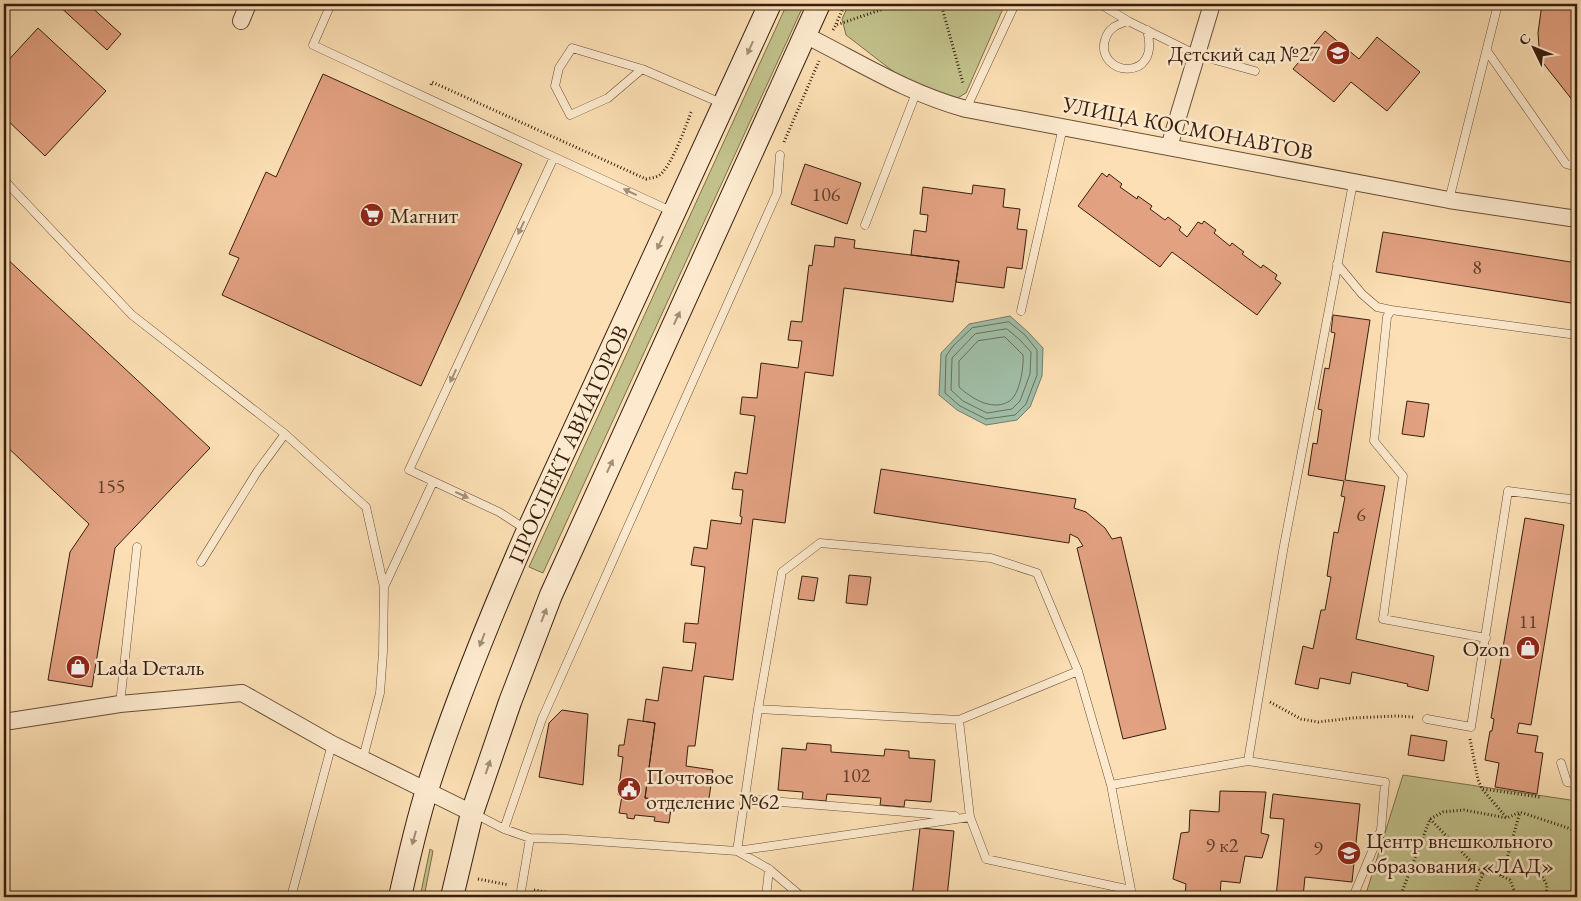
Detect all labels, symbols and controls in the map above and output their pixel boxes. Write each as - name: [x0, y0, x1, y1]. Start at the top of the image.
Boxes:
- north arrow: [1508, 22, 1558, 72]
- text: С: [1515, 29, 1535, 49]
- place label: Детский сад №27: [1168, 39, 1320, 68]
- school or university icon: Детский сад №27: [1325, 40, 1351, 66]
- one-way arrow: [746, 41, 754, 55]
- street label: УЛИЦА КОСМОНАВТОВ: [1059, 89, 1316, 167]
- house number: 106: [812, 181, 841, 207]
- one-way arrow: [623, 188, 637, 196]
- place label: Магнит: [390, 201, 458, 230]
- supermarket icon: Магнит: [359, 202, 385, 228]
- one-way arrow: [517, 221, 525, 235]
- one-way arrow: [656, 236, 665, 251]
- house number: 8: [1472, 254, 1482, 280]
- one-way arrow: [674, 311, 682, 325]
- street label: ПРОСПЕКТ АВИАТОРОВ: [501, 320, 635, 568]
- one-way arrow: [448, 369, 456, 383]
- one-way arrow: [606, 459, 614, 473]
- house number: 155: [97, 473, 125, 499]
- one-way arrow: [455, 491, 469, 499]
- house number: 6: [1356, 501, 1366, 527]
- one-way arrow: [541, 607, 548, 622]
- house number: 11: [1518, 608, 1538, 634]
- one-way arrow: [478, 633, 486, 647]
- place label: Ozon: [1462, 634, 1510, 663]
- shop icon: Ozon: [1515, 635, 1541, 661]
- place label: Lada Dеталь: [96, 653, 204, 682]
- shop icon: Lada Dеталь: [65, 654, 91, 680]
- one-way arrow: [484, 759, 492, 774]
- place label: Почтовое отделение №62: [646, 762, 780, 816]
- house number: 102: [842, 762, 871, 788]
- public building icon: Почтовое отделение №62: [616, 776, 642, 802]
- place label: Центр внешкольного образования «ЛАД»: [1366, 826, 1554, 880]
- one-way arrow: [410, 830, 418, 845]
- house number: 9 к2: [1206, 832, 1239, 858]
- house number: 9: [1313, 835, 1323, 861]
- school or university icon: Центр внешкольного образования «ЛАД»: [1336, 840, 1362, 866]

